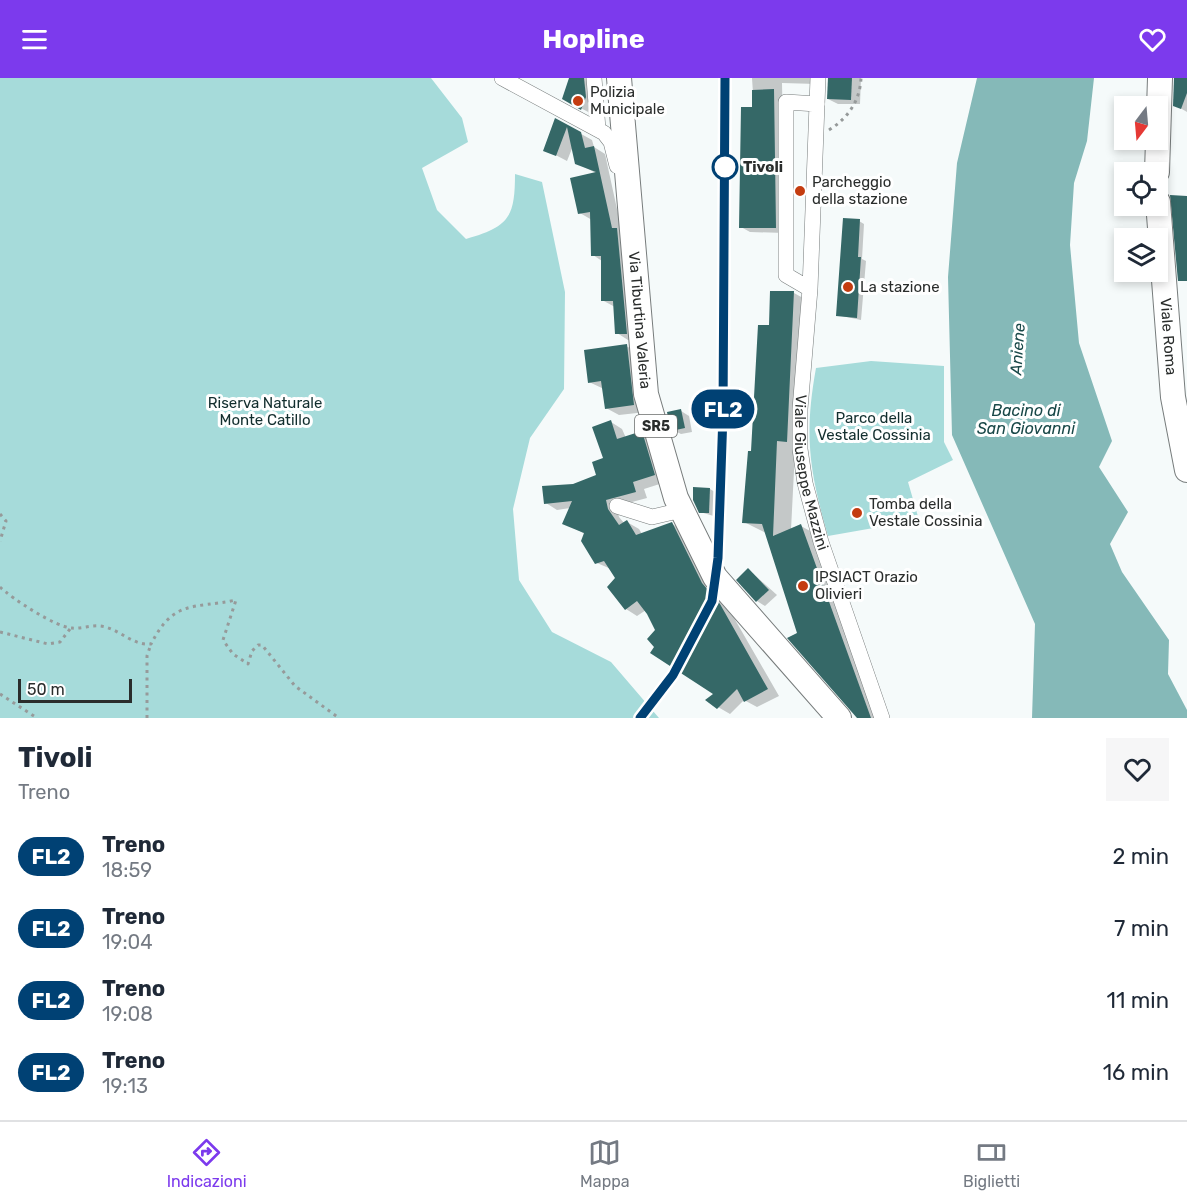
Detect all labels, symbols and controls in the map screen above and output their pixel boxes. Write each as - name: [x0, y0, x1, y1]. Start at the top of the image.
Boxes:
- icon: menu: [18, 23, 51, 56]
- text: Hopline: [542, 23, 645, 55]
- icon: heart: [1136, 23, 1169, 56]
- place label: Polizia Municipale: [590, 83, 665, 118]
- marker: Polizia Municipale: [571, 94, 585, 108]
- north arrow: [1114, 96, 1168, 150]
- map controls: [1114, 96, 1168, 282]
- marker: Tivoli: [712, 154, 738, 180]
- place label: Tivoli: [743, 158, 783, 176]
- button: locate: [1114, 162, 1168, 216]
- place label: Parcheggio della stazione: [812, 173, 908, 208]
- marker: Parcheggio della stazione: [793, 184, 807, 198]
- button: layers: [1114, 228, 1168, 282]
- street label: Via Tiburtina Valeria: [625, 251, 655, 390]
- place label: La stazione: [860, 278, 940, 296]
- marker: La stazione: [841, 280, 855, 294]
- street label: Viale Roma: [1156, 297, 1180, 376]
- water label: Aniene: [1006, 322, 1029, 377]
- line badge: FL2: [688, 390, 758, 428]
- park label: Riserva Naturale Monte Catillo: [208, 394, 322, 429]
- street label: Viale Giuseppe Mazzini: [791, 394, 832, 553]
- text: FL2: [703, 397, 743, 422]
- water label: Bacino di San Giovanni: [977, 401, 1076, 438]
- park label: Parco della Vestale Cossinia: [817, 409, 931, 444]
- road number: SR5: [635, 415, 677, 437]
- place label: Tomba della Vestale Cossinia: [869, 495, 982, 530]
- marker: Tomba della Vestale Cossinia: [850, 506, 864, 520]
- place label: IPSIACT Orazio Olivieri: [815, 568, 918, 603]
- marker: IPSIACT Orazio Olivieri: [796, 579, 810, 593]
- scale bar: [18, 676, 132, 704]
- text: 50 m: [27, 680, 65, 699]
- button: heart: [1106, 738, 1169, 801]
- text: Tivoli: [18, 741, 93, 774]
- text: Treno: [18, 780, 70, 804]
- text: Treno: [102, 831, 165, 858]
- text: 2 min: [1112, 843, 1169, 870]
- text: FL2: [31, 844, 71, 869]
- text: 18:59: [102, 858, 152, 882]
- text: Treno: [102, 903, 165, 930]
- text: 7 min: [1114, 915, 1169, 942]
- text: FL2: [31, 916, 71, 941]
- text: 19:04: [102, 930, 153, 954]
- text: Treno: [102, 975, 165, 1002]
- text: 11 min: [1107, 987, 1169, 1014]
- text: FL2: [31, 988, 71, 1013]
- text: 19:08: [102, 1002, 153, 1026]
- text: Treno: [102, 1047, 165, 1074]
- text: 16 min: [1103, 1059, 1169, 1086]
- text: FL2: [31, 1060, 71, 1085]
- text: 19:13: [102, 1074, 148, 1098]
- tab: Indicazioni: [167, 1136, 247, 1191]
- tab: Mappa: [580, 1136, 630, 1191]
- tab: Biglietti: [963, 1136, 1020, 1191]

